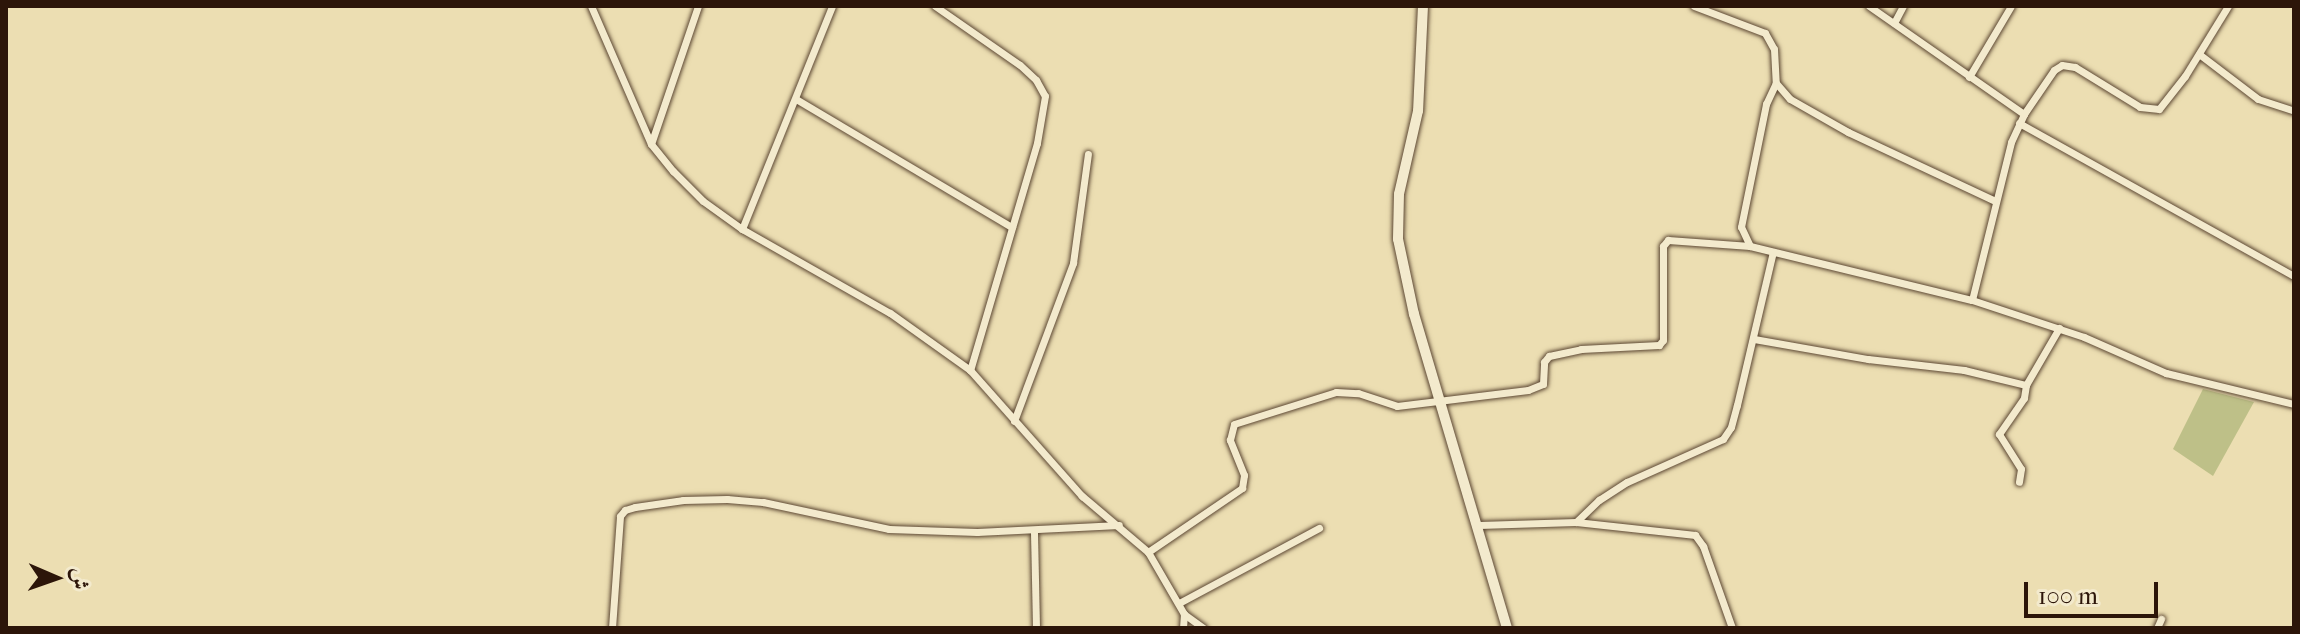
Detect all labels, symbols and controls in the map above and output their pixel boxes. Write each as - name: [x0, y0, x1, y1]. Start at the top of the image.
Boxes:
- north arrow: [16, 538, 96, 618]
- scale bar: [2028, 566, 2162, 616]
- text: ش: [67, 567, 93, 590]
- text: 100 m: [2038, 582, 2098, 610]

